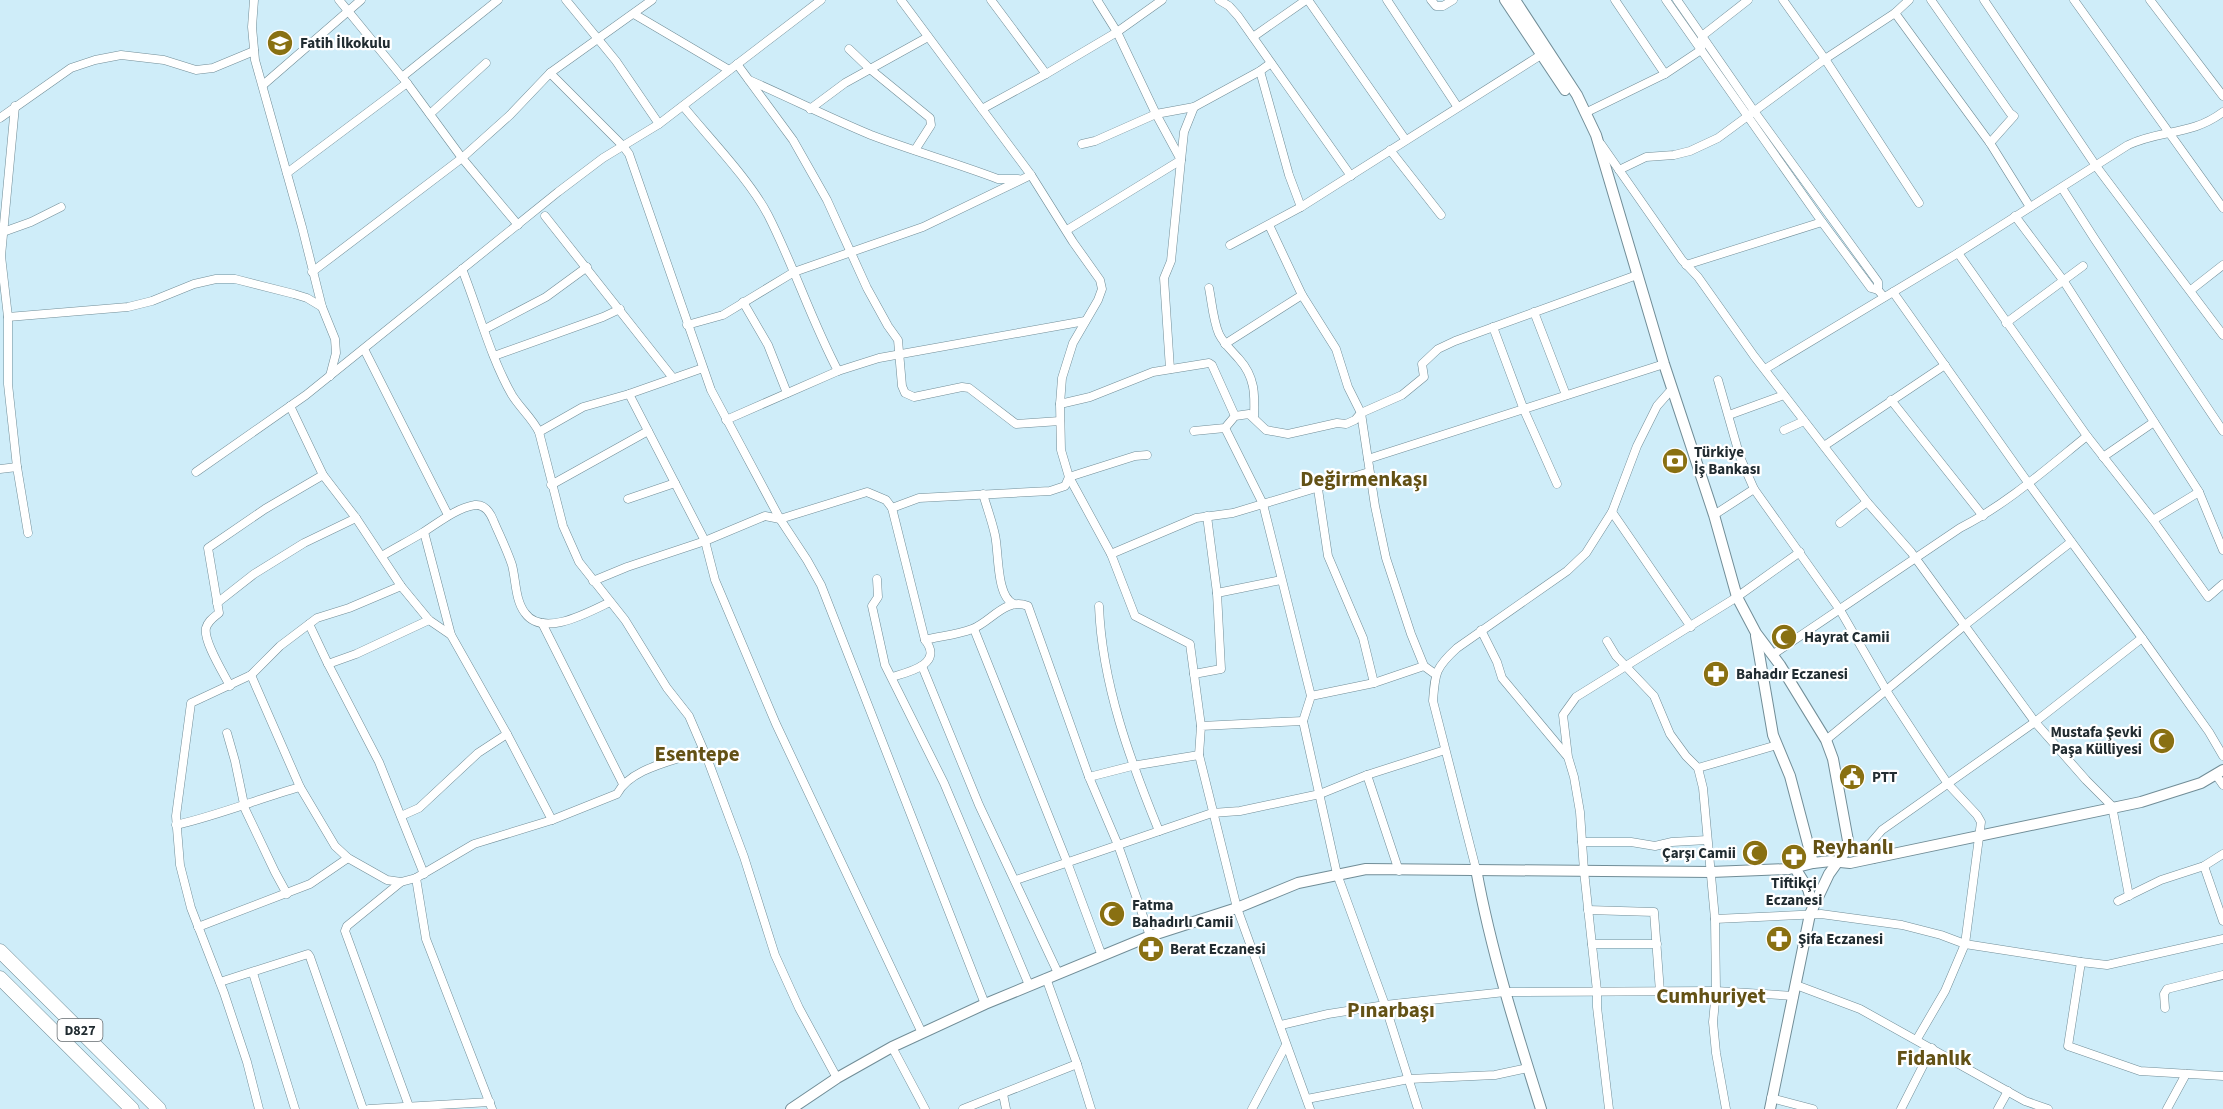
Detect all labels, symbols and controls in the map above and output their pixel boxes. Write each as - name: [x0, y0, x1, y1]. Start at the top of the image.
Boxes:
- school or university icon: Fatih İlkokulu: [265, 28, 295, 58]
- place label: Fatih İlkokulu: [300, 33, 391, 54]
- place label: Türkiye İş Bankası: [1694, 442, 1761, 480]
- bank icon: Türkiye İş Bankası: [1660, 446, 1690, 476]
- district label: Değirmenkaşı: [1300, 464, 1428, 494]
- mosque icon: Hayrat Camii: [1769, 622, 1799, 652]
- place label: Hayrat Camii: [1804, 627, 1890, 648]
- pharmacy icon: Bahadır Eczanesi: [1701, 659, 1731, 689]
- place label: Bahadır Eczanesi: [1736, 664, 1848, 685]
- place label: Mustafa Şevki Paşa Külliyesi: [2050, 722, 2142, 760]
- mosque icon: Mustafa Şevki Paşa Külliyesi: [2147, 726, 2177, 756]
- district label: Esentepe: [654, 739, 740, 769]
- public building icon: PTT: [1837, 762, 1867, 792]
- place label: PTT: [1872, 767, 1897, 788]
- district label: Reyhanlı: [1812, 832, 1894, 862]
- mosque icon: Çarşı Camii: [1740, 838, 1770, 868]
- pharmacy icon: Tiftikçi Eczanesi: [1779, 842, 1809, 872]
- place label: Çarşı Camii: [1662, 843, 1736, 864]
- place label: Tiftikçi Eczanesi: [1766, 873, 1822, 911]
- place label: Fatma Bahadırlı Camii: [1132, 895, 1233, 933]
- mosque icon: Fatma Bahadırlı Camii: [1097, 899, 1127, 929]
- pharmacy icon: Şifa Eczanesi: [1764, 924, 1794, 954]
- place label: Şifa Eczanesi: [1798, 929, 1883, 950]
- pharmacy icon: Berat Eczanesi: [1136, 934, 1166, 964]
- place label: Berat Eczanesi: [1170, 939, 1266, 960]
- district label: Cumhuriyet: [1656, 981, 1766, 1011]
- district label: Pınarbaşı: [1347, 995, 1435, 1025]
- road number: D827: [58, 1019, 103, 1041]
- district label: Fidanlık: [1896, 1043, 1972, 1073]

